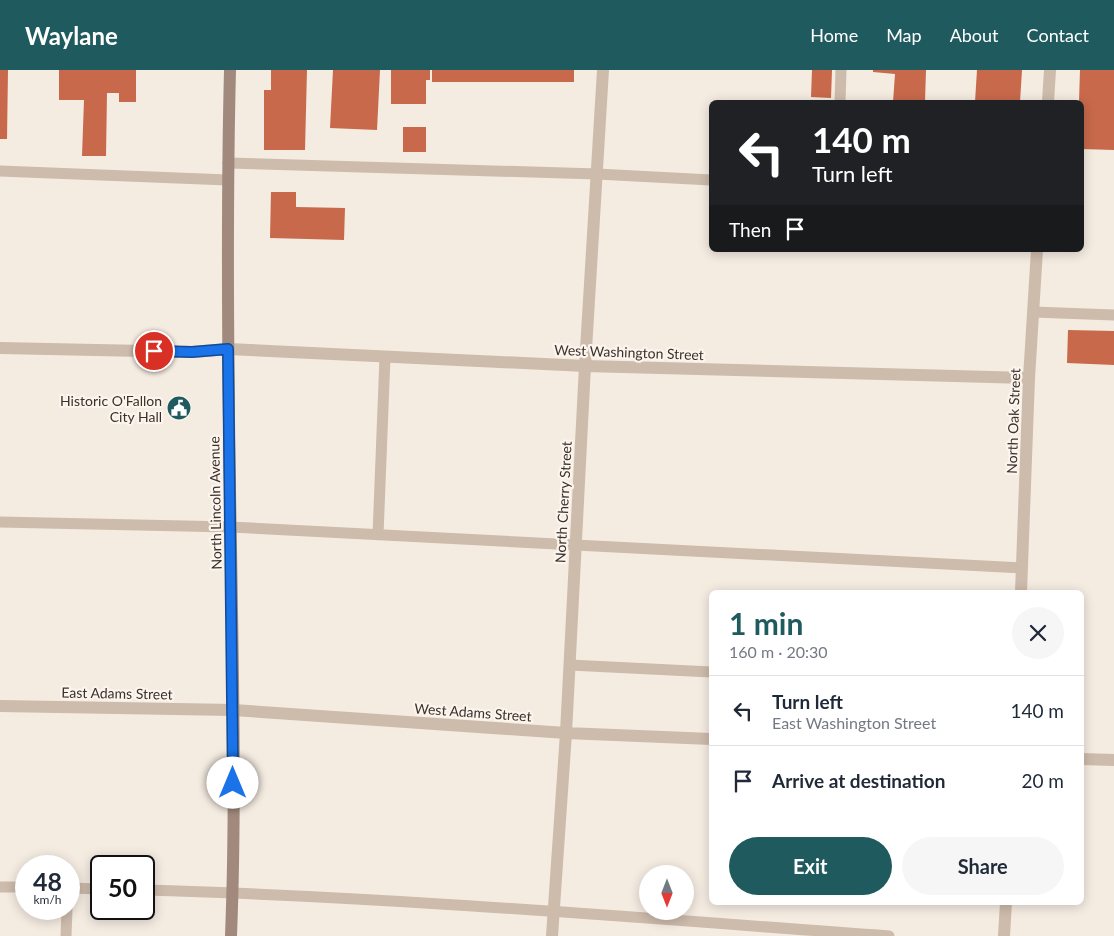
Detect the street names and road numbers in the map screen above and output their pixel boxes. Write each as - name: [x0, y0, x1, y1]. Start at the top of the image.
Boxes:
- street label: West Washington Street: [554, 341, 704, 363]
- street label: North Oak Street: [1003, 368, 1023, 474]
- street label: North Lincoln Avenue: [205, 436, 225, 570]
- street label: North Cherry Street: [551, 441, 575, 563]
- street label: East Adams Street: [61, 684, 173, 702]
- street label: West Adams Street: [414, 699, 532, 725]

